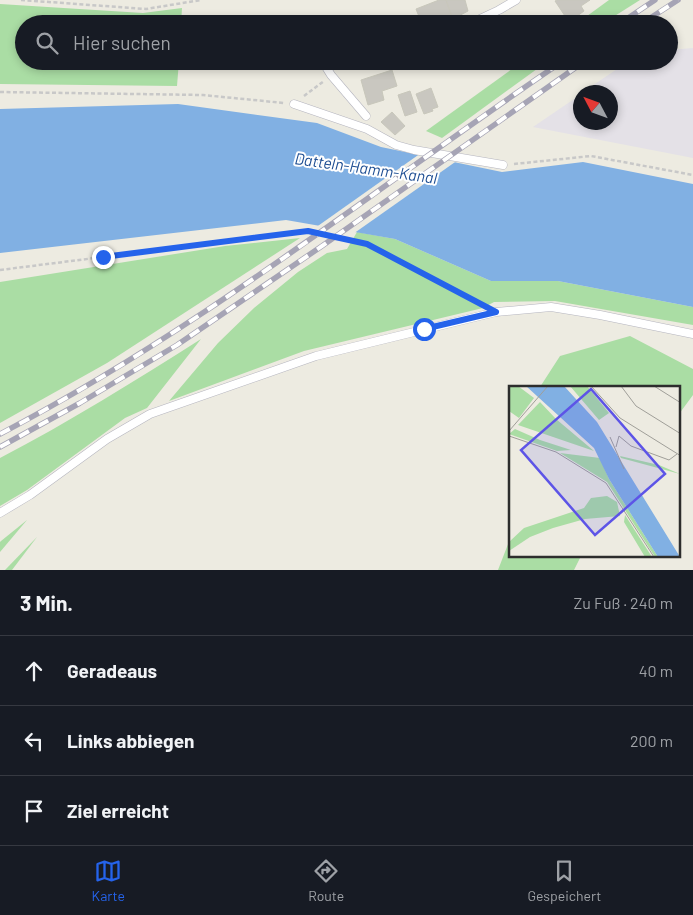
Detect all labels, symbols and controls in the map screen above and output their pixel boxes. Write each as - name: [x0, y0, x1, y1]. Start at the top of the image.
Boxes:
- search box: [15, 15, 678, 70]
- icon: search: [33, 29, 61, 57]
- text: Hier suchen: [73, 31, 171, 54]
- north arrow: [573, 85, 618, 130]
- water label: Datteln-Hamm-Kanal: [294, 148, 439, 187]
- route end: [92, 246, 115, 269]
- route start: [413, 318, 436, 341]
- inset map: [509, 386, 680, 558]
- text: 3 Min.: [20, 590, 73, 615]
- text: Zu Fuß · 240 m: [573, 593, 673, 612]
- icon: ahead: [20, 657, 48, 685]
- text: Geradeaus: [67, 659, 157, 682]
- text: 40 m: [639, 661, 673, 680]
- icon: left: [20, 727, 48, 755]
- text: Links abbiegen: [67, 729, 194, 752]
- text: 200 m: [630, 731, 673, 750]
- icon: arrive: [20, 797, 48, 825]
- text: Ziel erreicht: [67, 799, 169, 822]
- tab: Karte: [92, 857, 125, 904]
- tab: Route: [308, 857, 344, 904]
- tab: Gespeichert: [527, 857, 601, 904]

